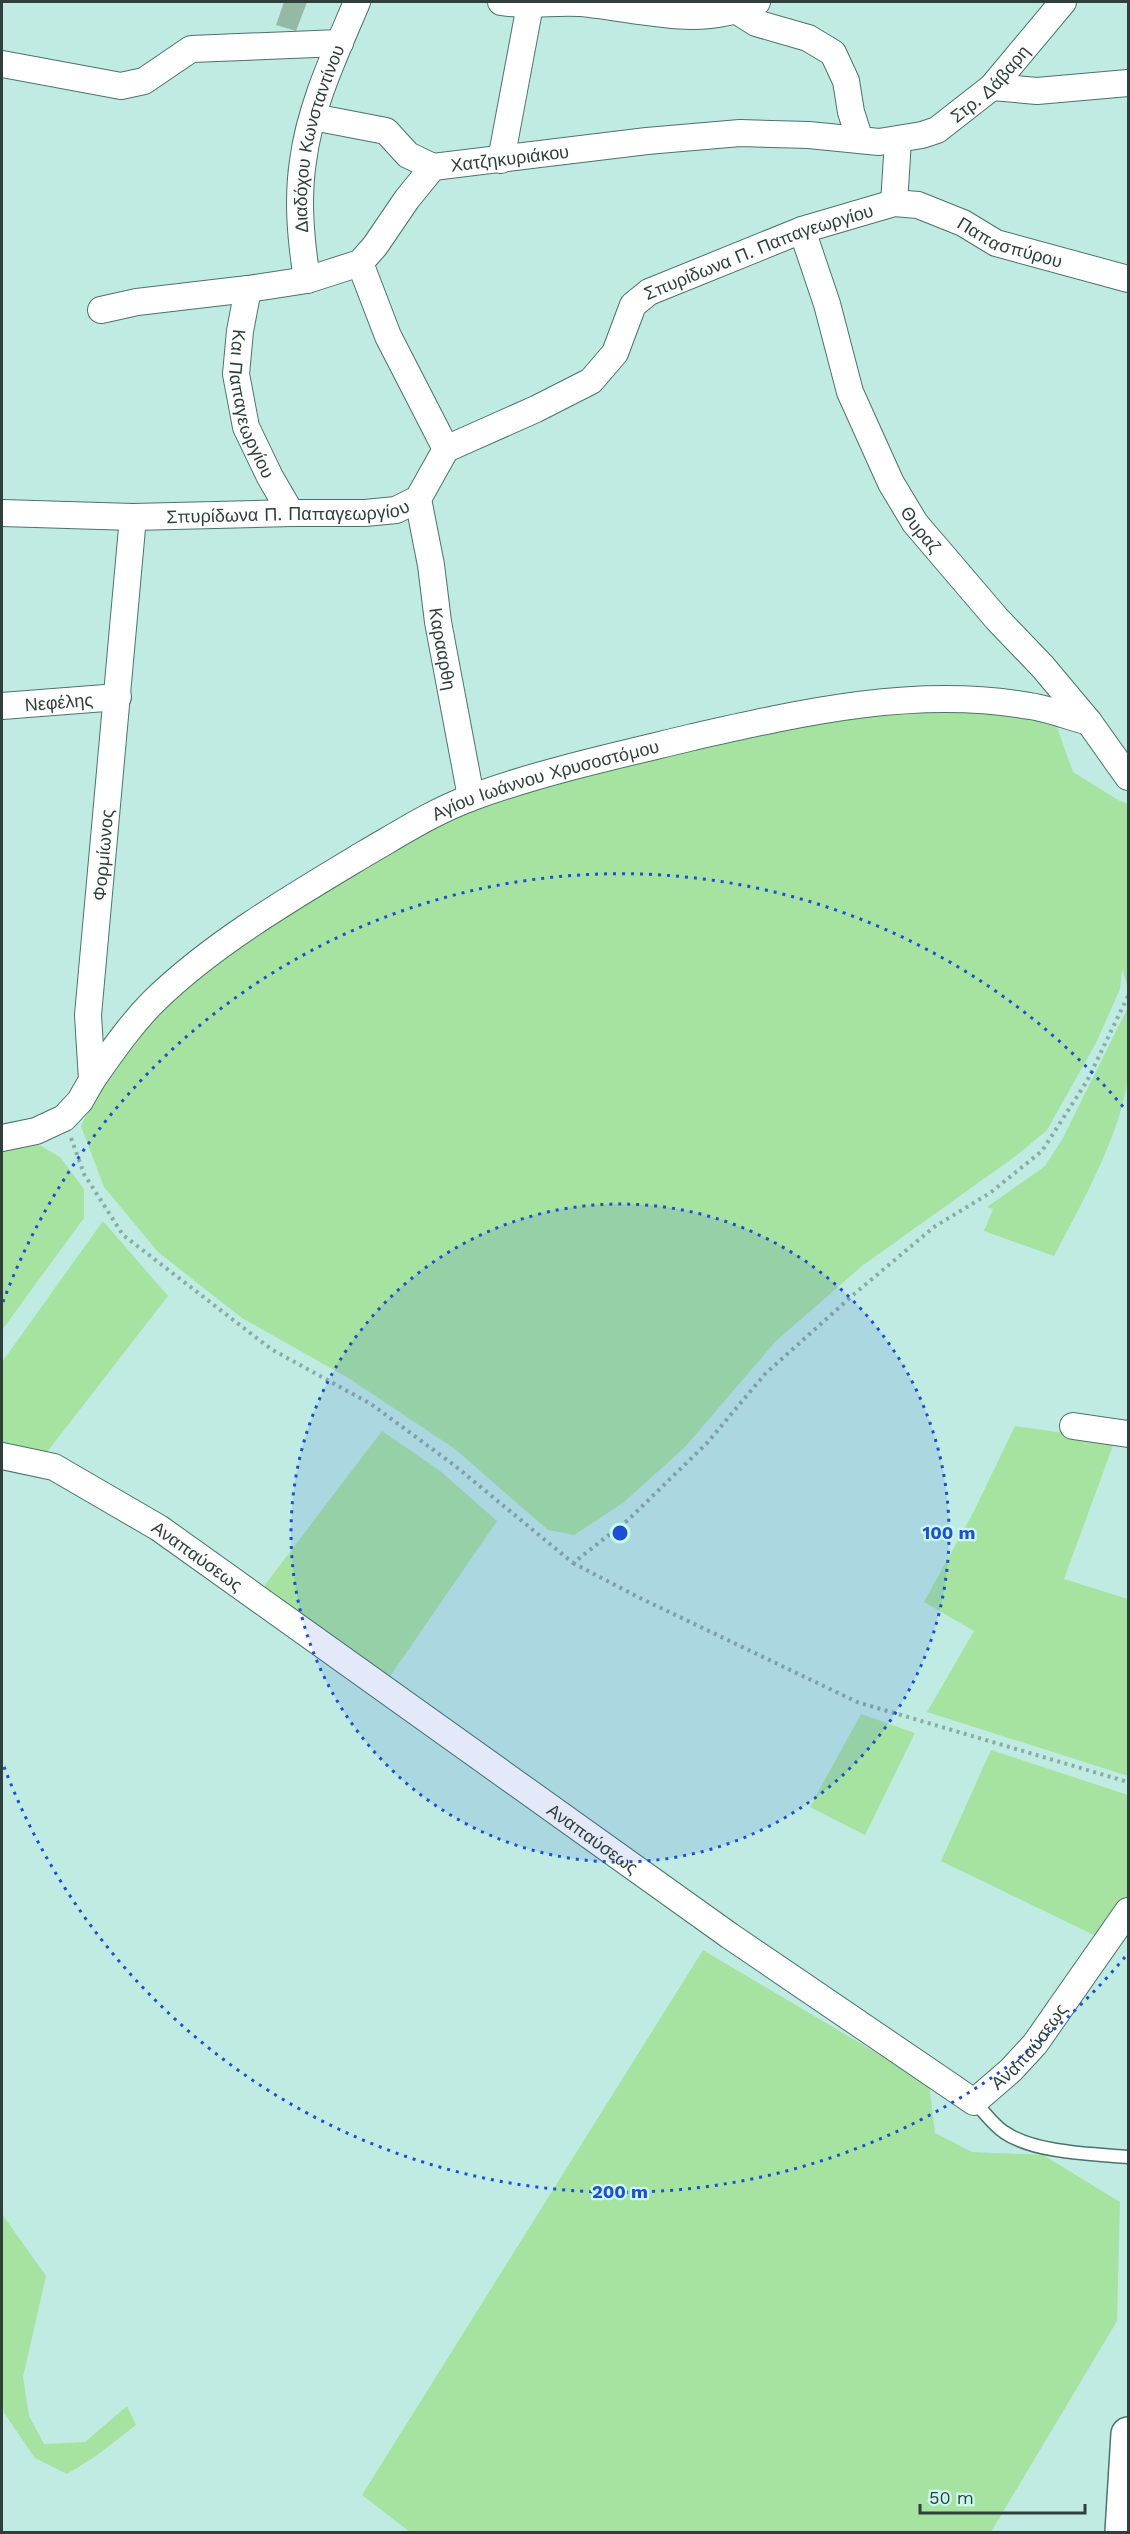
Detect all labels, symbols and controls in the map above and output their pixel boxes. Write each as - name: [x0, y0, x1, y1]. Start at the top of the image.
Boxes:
- street label: Στρ. Δάβαρη: [946, 41, 1033, 126]
- street label: Διαδόχου Κωνσταντίνου: [290, 42, 348, 234]
- street label: Χατζηκυριάκου: [449, 140, 570, 175]
- street label: Σπυρίδωνα Π. Παπαγεωργίου: [641, 199, 875, 304]
- street label: Παπασπύρου: [954, 212, 1065, 271]
- street label: Και Παπαγεωργίου: [225, 328, 279, 481]
- street label: Σπυρίδωνα Π. Παπαγεωργίου: [166, 495, 413, 527]
- street label: Θυραζ: [897, 502, 946, 556]
- street label: Καρααρθη: [426, 606, 461, 692]
- street label: Νεφέλης: [24, 688, 94, 715]
- street label: Αγίου Ιωάννου Χρυσοστόμου: [428, 735, 661, 824]
- street label: Φορμίωνος: [88, 808, 117, 901]
- street label: Αναπαύσεως: [148, 1516, 247, 1595]
- text: 100 m: [922, 1522, 976, 1543]
- centre of rings: [610, 1523, 630, 1543]
- street label: Αναπαύσεως: [544, 1799, 643, 1878]
- street label: Αναπαύσεως: [986, 1999, 1071, 2093]
- text: 200 m: [592, 2181, 648, 2202]
- scale bar: [920, 2477, 1085, 2515]
- text: 50 m: [929, 2487, 974, 2508]

